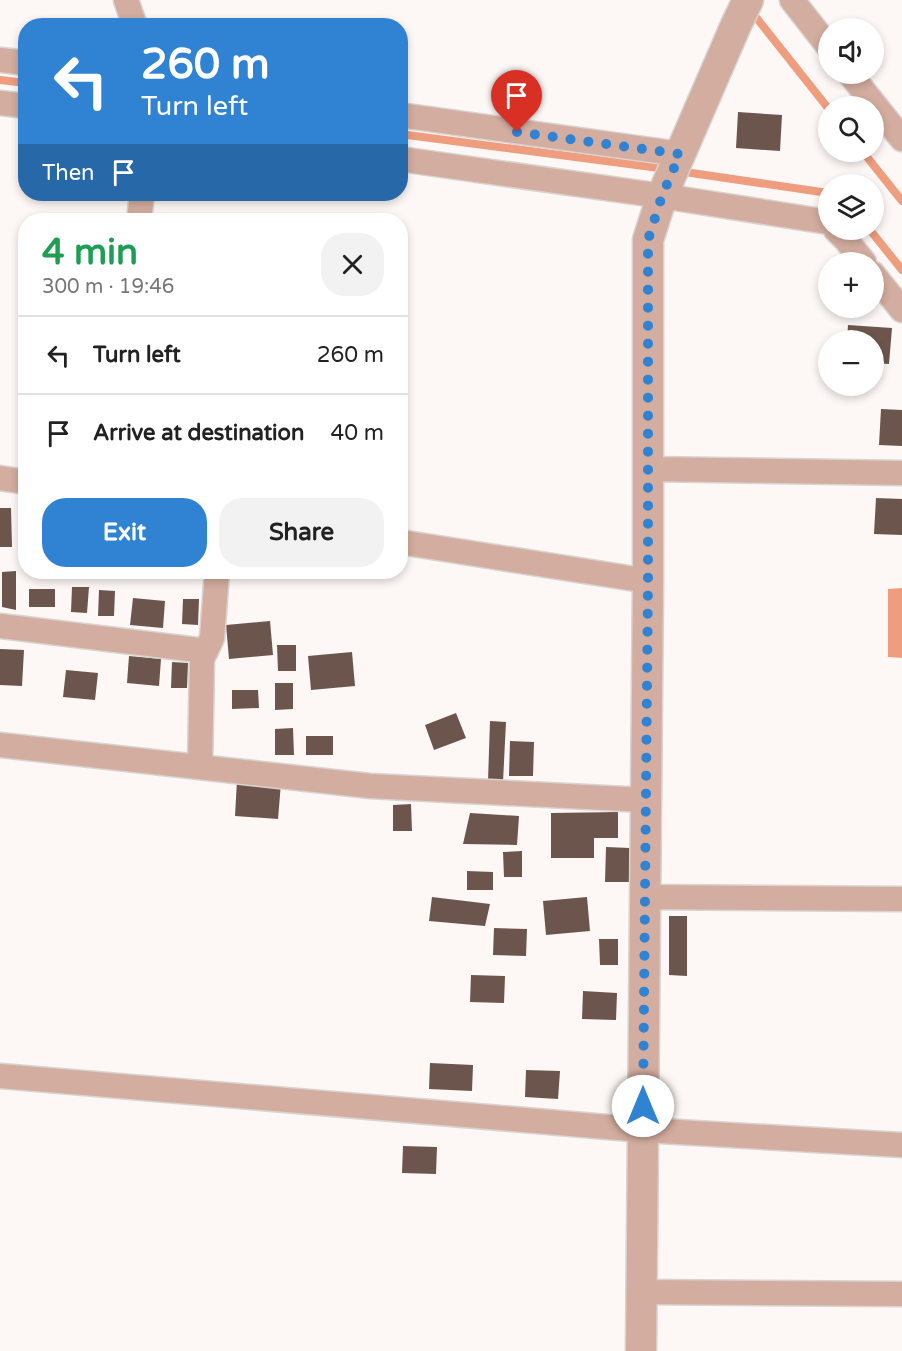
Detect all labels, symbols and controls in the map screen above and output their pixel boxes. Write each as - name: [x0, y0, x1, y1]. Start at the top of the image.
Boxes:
- map controls: [818, 18, 884, 396]
- button: sound: [818, 18, 884, 84]
- text: 260 m: [141, 39, 270, 90]
- icon: left: [42, 42, 120, 120]
- pin: [491, 70, 542, 132]
- icon: arrive: [500, 79, 533, 112]
- text: Turn left: [141, 90, 248, 123]
- button: search: [818, 96, 884, 162]
- icon: arrive: [107, 156, 140, 189]
- text: Then: [42, 160, 95, 186]
- button: layers: [818, 174, 884, 240]
- text: 4 min: [42, 231, 138, 274]
- button: close: [321, 233, 384, 296]
- button: +: [818, 252, 884, 318]
- text: 300 m · 19:46: [42, 275, 174, 299]
- button: −: [818, 330, 884, 396]
- icon: left: [42, 339, 75, 372]
- text: Turn left: [93, 342, 181, 368]
- text: 260 m: [317, 342, 384, 368]
- icon: arrive: [42, 417, 75, 450]
- text: Arrive at destination: [93, 420, 304, 446]
- text: 40 m: [330, 420, 384, 446]
- button: Exit: [42, 498, 207, 567]
- button: Share: [219, 498, 384, 567]
- position arrow: [611, 1074, 675, 1138]

